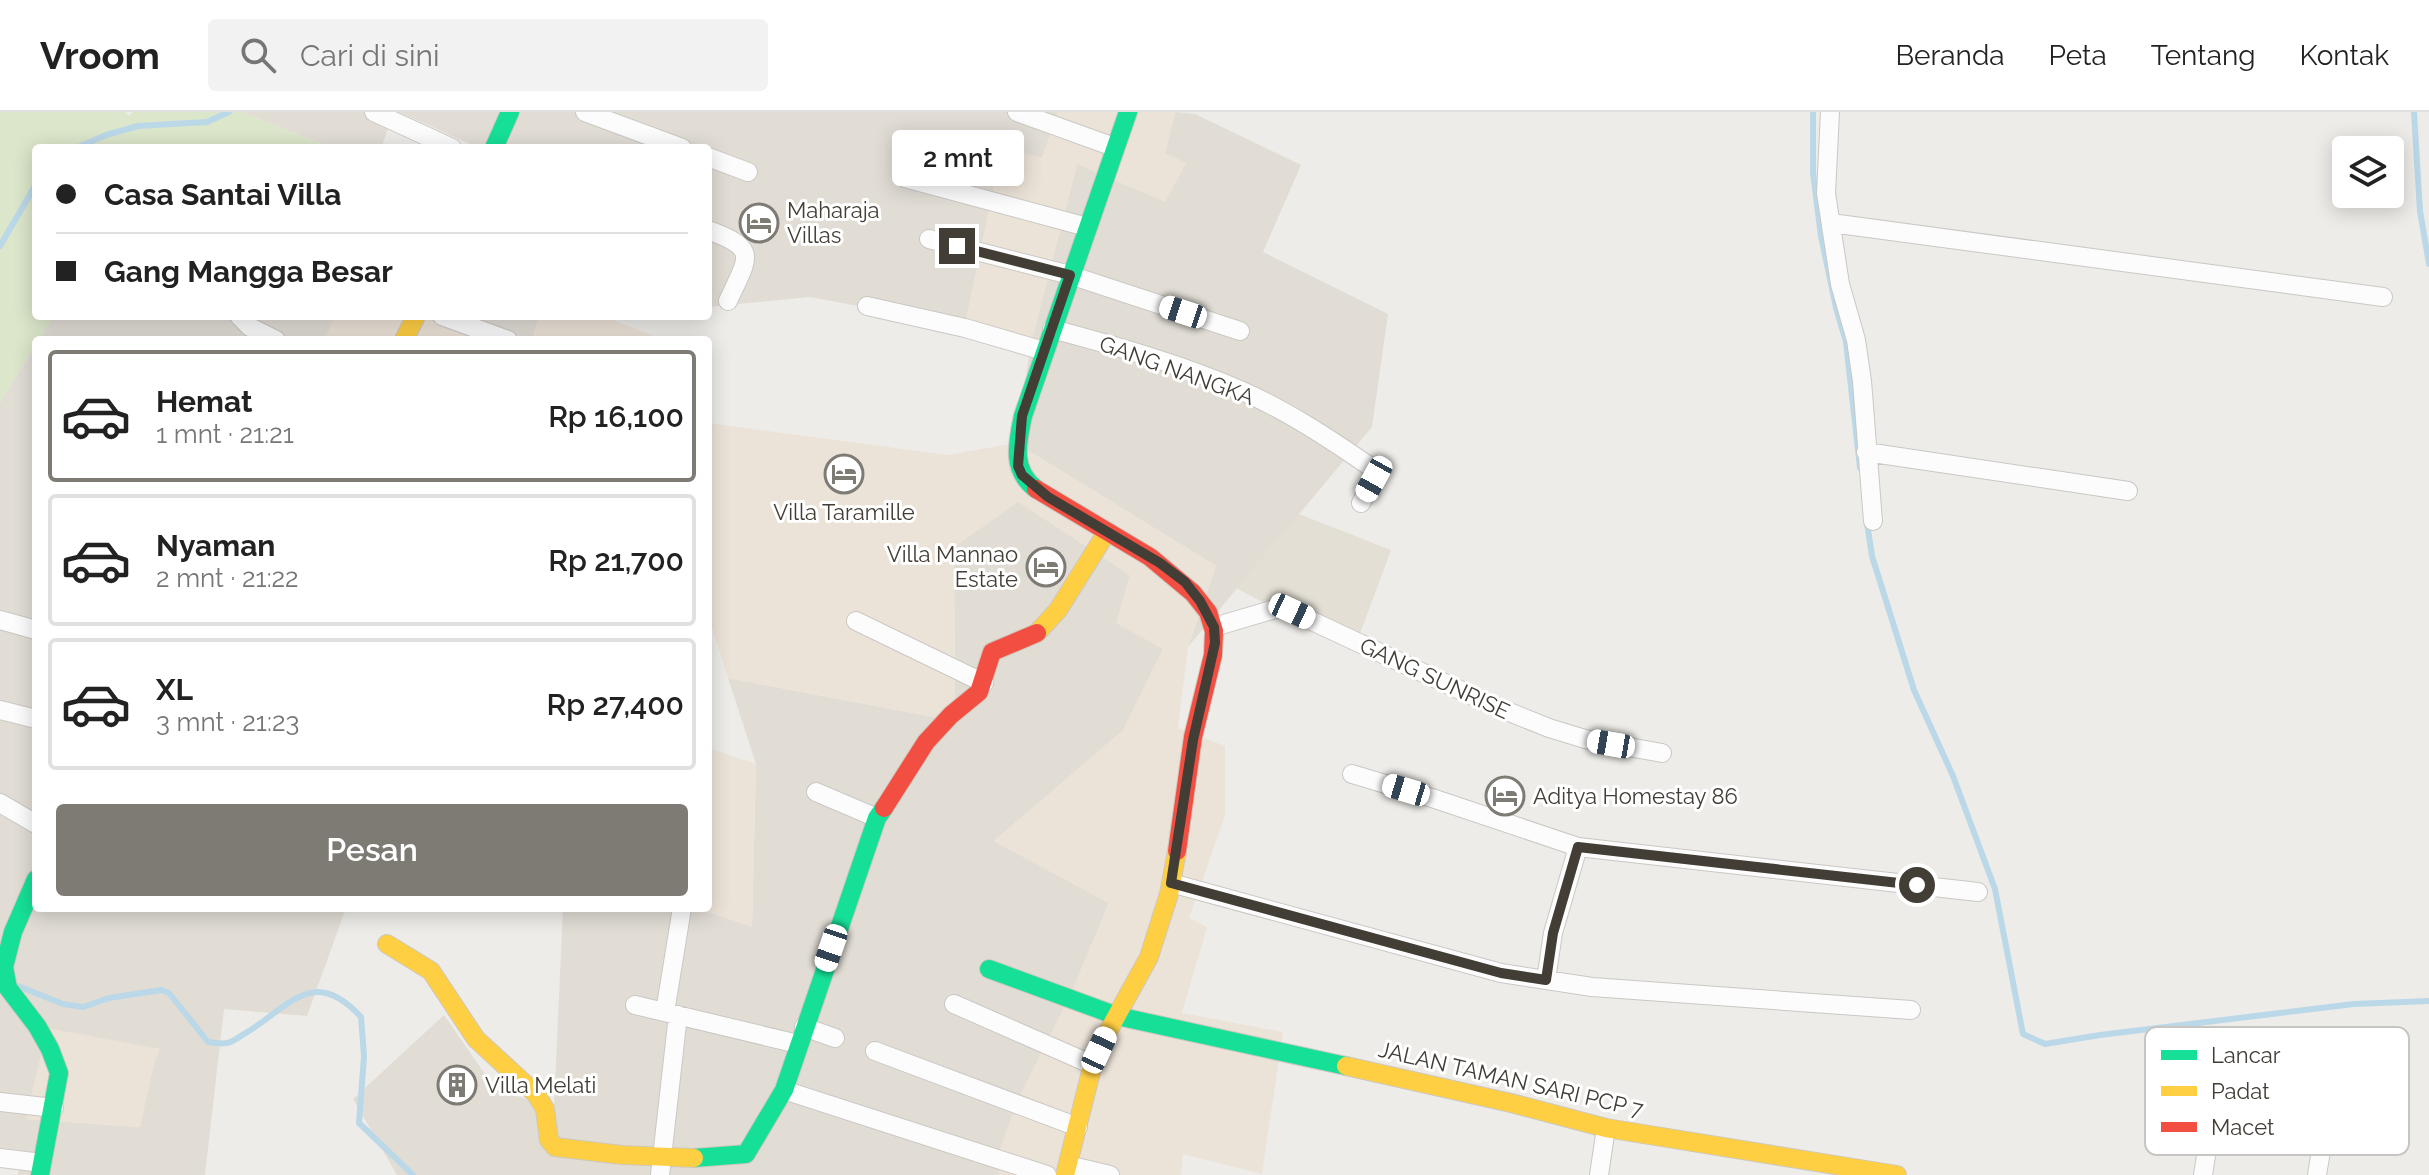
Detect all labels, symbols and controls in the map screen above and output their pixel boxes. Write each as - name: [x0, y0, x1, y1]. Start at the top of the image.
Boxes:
- search box: [208, 19, 768, 91]
- text: Vroom: [40, 33, 160, 78]
- icon: search: [236, 33, 280, 77]
- text: Cari di sini: [300, 38, 440, 73]
- text: Beranda: [1895, 39, 2005, 72]
- text: Peta: [2049, 39, 2107, 72]
- text: Tentang: [2151, 39, 2256, 72]
- text: Kontak: [2300, 39, 2389, 72]
- callout: 2 mnt: [891, 130, 1023, 186]
- map controls: [2332, 136, 2404, 208]
- button: layers: [2332, 136, 2404, 208]
- text: 2 mnt: [923, 143, 993, 173]
- text: Casa Santai Villa: [104, 177, 341, 212]
- place label: Maharaja Villas: [787, 197, 880, 248]
- hotel icon: Maharaja Villas: [738, 202, 780, 244]
- route end: [939, 228, 975, 264]
- text: Gang Mangga Besar: [104, 254, 393, 289]
- car: [1156, 293, 1210, 331]
- street label: GANG NANGKA: [1096, 330, 1258, 410]
- icon: car: [60, 380, 132, 452]
- text: Hemat: [156, 384, 253, 419]
- text: Rp 16,100: [548, 399, 684, 434]
- text: 1 mnt · 21:21: [156, 419, 294, 449]
- car: [1352, 452, 1396, 506]
- hotel icon: Villa Taramille: [823, 453, 865, 495]
- place label: Villa Taramille: [773, 499, 915, 525]
- icon: car: [60, 524, 132, 596]
- text: Nyaman: [156, 528, 276, 563]
- place label: Villa Mannao Estate: [887, 541, 1018, 592]
- text: Rp 21,700: [548, 543, 684, 578]
- hotel icon: Villa Mannao Estate: [1025, 546, 1067, 588]
- text: 2 mnt · 21:22: [156, 563, 299, 593]
- car: [1265, 590, 1319, 632]
- street label: GANG SUNRISE: [1356, 632, 1514, 724]
- icon: car: [60, 668, 132, 740]
- text: XL: [156, 672, 193, 707]
- text: Rp 27,400: [547, 687, 684, 722]
- text: 3 mnt · 21:23: [156, 707, 299, 737]
- car: [1585, 728, 1637, 760]
- car: [1380, 772, 1432, 808]
- hotel icon: Aditya Homestay 86: [1484, 775, 1526, 817]
- place label: Aditya Homestay 86: [1533, 783, 1738, 809]
- button: Pesan: [56, 804, 688, 896]
- route start: [1899, 867, 1935, 903]
- car: [812, 921, 850, 975]
- car: [1078, 1023, 1120, 1077]
- legend: [2145, 1027, 2409, 1155]
- street label: JALAN TAMAN SARI PCP 7: [1376, 1036, 1646, 1122]
- text: Lancar: [2211, 1042, 2281, 1068]
- building icon: Villa Melati: [436, 1064, 478, 1106]
- place label: Villa Melati: [485, 1072, 596, 1098]
- text: Padat: [2211, 1078, 2270, 1104]
- text: Macet: [2211, 1114, 2275, 1140]

